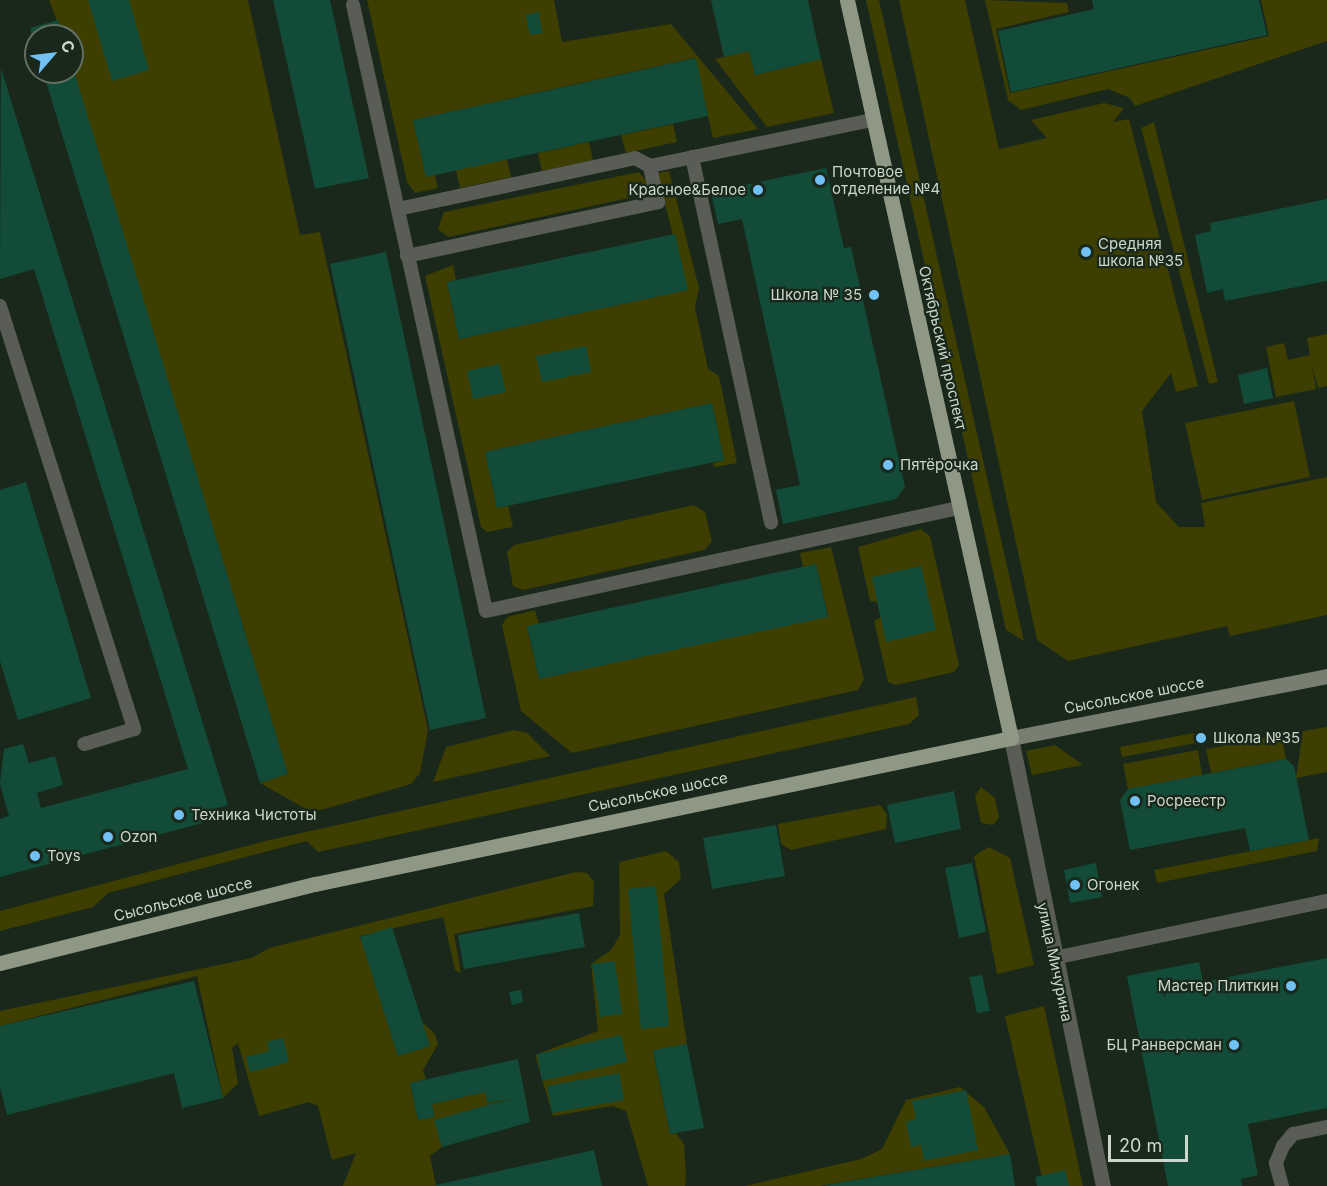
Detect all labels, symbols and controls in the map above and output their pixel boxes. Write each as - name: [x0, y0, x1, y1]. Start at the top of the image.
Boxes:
- north arrow: [24, 24, 84, 84]
- text: С: [57, 37, 80, 56]
- place label: Почтовое отделение №4: [832, 162, 940, 197]
- marker: Почтовое отделение №4: [813, 173, 827, 187]
- place label: Красное&Белое: [629, 181, 746, 199]
- marker: Красное&Белое: [751, 183, 765, 197]
- place label: Средняя школа №35: [1098, 234, 1183, 269]
- marker: Средняя школа №35: [1079, 245, 1093, 259]
- street label: Октябрьский проспект: [915, 264, 971, 432]
- place label: Школа № 35: [771, 286, 862, 304]
- marker: Школа № 35: [867, 288, 881, 302]
- place label: Пятёрочка: [900, 456, 978, 474]
- marker: Пятёрочка: [881, 458, 895, 472]
- street label: Сысольское шоссе: [1063, 673, 1205, 717]
- place label: Школа №35: [1213, 729, 1300, 747]
- marker: Школа №35: [1194, 731, 1208, 745]
- street label: Сысольское шоссе: [587, 768, 729, 816]
- place label: Росреестр: [1147, 792, 1226, 810]
- marker: Росреестр: [1128, 794, 1142, 808]
- place label: Техника Чистоты: [191, 806, 317, 824]
- marker: Техника Чистоты: [172, 808, 186, 822]
- place label: Ozon: [120, 828, 157, 846]
- marker: Ozon: [101, 830, 115, 844]
- place label: Toys: [47, 847, 81, 865]
- marker: Toys: [28, 849, 42, 863]
- street label: Сысольское шоссе: [112, 873, 254, 925]
- place label: Огонек: [1087, 876, 1140, 894]
- marker: Огонек: [1068, 878, 1082, 892]
- street label: улица Мичурина: [1034, 901, 1076, 1023]
- place label: Мастер Плиткин: [1158, 977, 1279, 995]
- marker: Мастер Плиткин: [1284, 979, 1298, 993]
- place label: БЦ Ранверсман: [1107, 1036, 1222, 1054]
- marker: БЦ Ранверсман: [1227, 1038, 1241, 1052]
- scale bar: [1111, 1123, 1190, 1161]
- text: 20 m: [1119, 1135, 1162, 1156]

